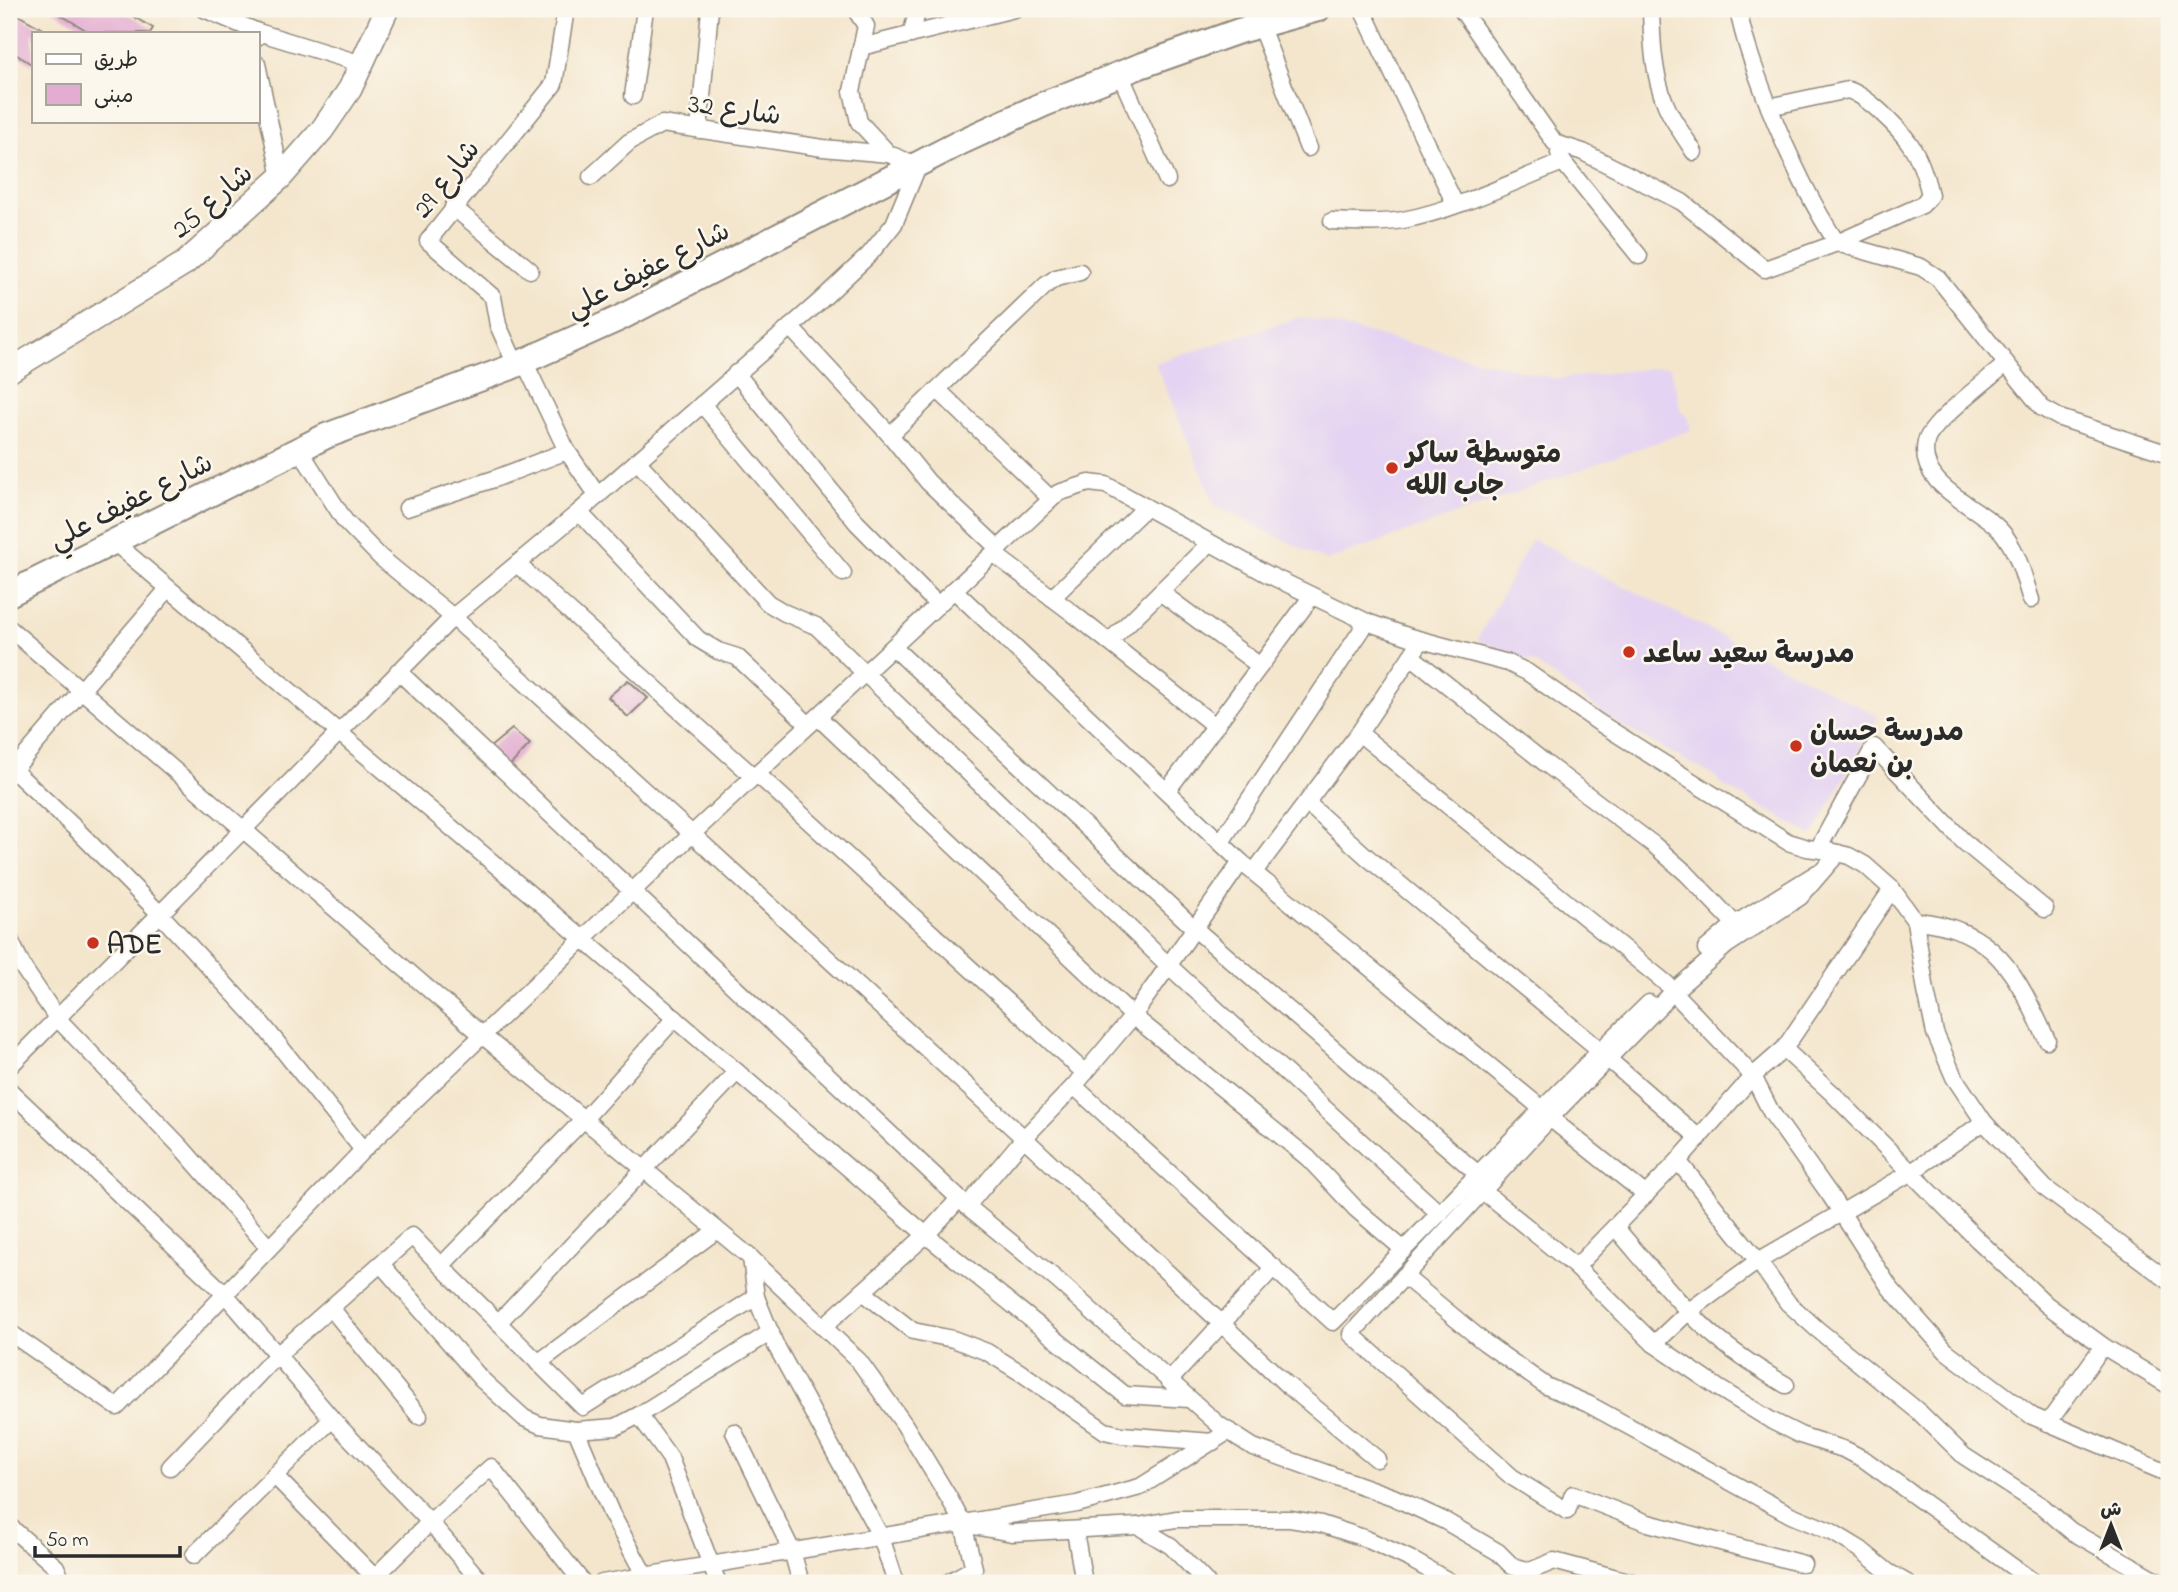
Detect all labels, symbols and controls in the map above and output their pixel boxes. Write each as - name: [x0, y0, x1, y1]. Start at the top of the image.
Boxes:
- legend: [32, 32, 259, 122]
- text: طريق: [94, 46, 138, 76]
- text: مبنى: [94, 82, 133, 112]
- street label: شارع 32: [686, 85, 783, 138]
- street label: شارع 29: [404, 132, 492, 228]
- street label: شارع 25: [163, 155, 264, 250]
- street label: شارع عفيف علي: [559, 212, 738, 331]
- place label: متوسطة ساكر جاب الله: [1403, 435, 1561, 508]
- street label: شارع عفيف علي: [42, 444, 221, 563]
- marker: متوسطة ساكر جاب الله: [1384, 460, 1400, 476]
- place label: مدرسة سعيد ساعد: [1643, 635, 1855, 676]
- marker: مدرسة سعيد ساعد: [1621, 644, 1637, 660]
- place label: مدرسة حسان بن نعمان: [1810, 713, 1964, 786]
- marker: مدرسة حسان بن نعمان: [1788, 738, 1804, 754]
- place label: ADE: [107, 926, 162, 967]
- marker: ADE: [85, 935, 101, 951]
- north arrow: [2076, 1490, 2146, 1560]
- text: ش: [2101, 1497, 2122, 1524]
- scale bar: [35, 1515, 180, 1559]
- text: 50 m: [46, 1526, 89, 1556]

